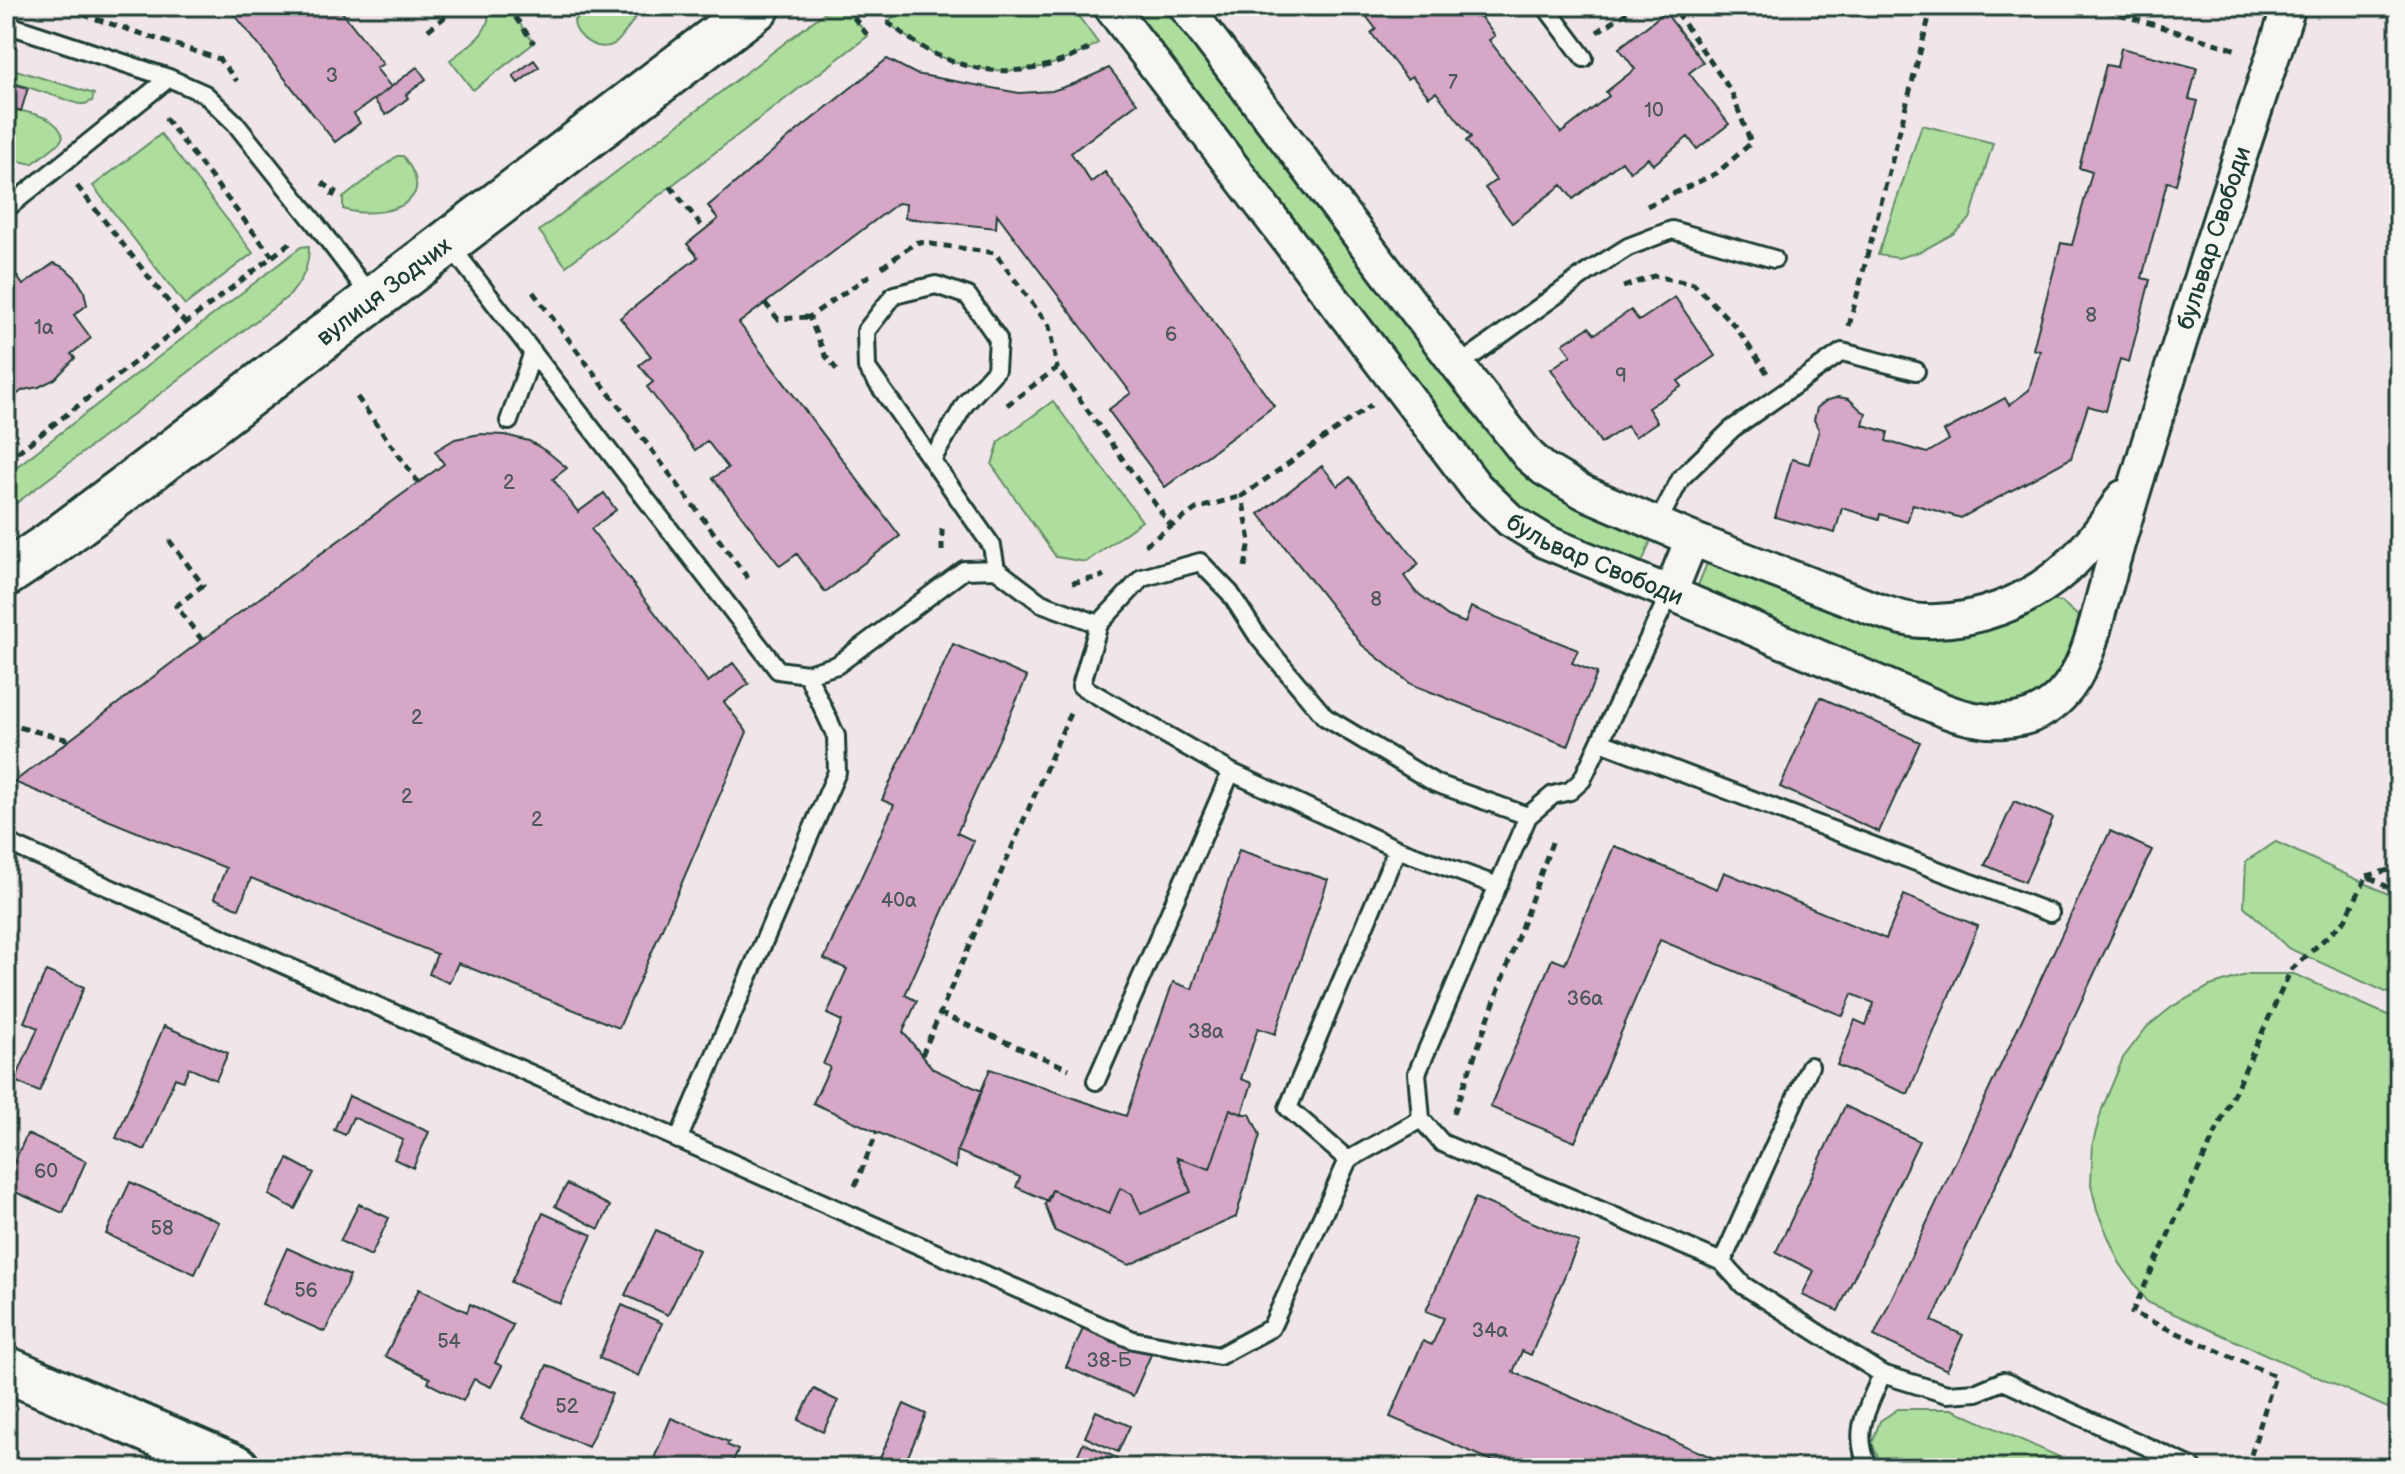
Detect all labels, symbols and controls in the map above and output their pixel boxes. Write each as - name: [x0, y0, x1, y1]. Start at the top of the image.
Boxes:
- house number: 3: [326, 64, 338, 88]
- house number: 7: [1448, 71, 1458, 95]
- house number: 10: [1644, 99, 1664, 123]
- street label: бульвар Свободи: [2171, 143, 2257, 333]
- street label: вулиця Зодчих: [311, 231, 457, 352]
- house number: 8: [2085, 304, 2097, 328]
- house number: 1а: [34, 316, 54, 340]
- house number: 6: [1165, 323, 1177, 347]
- house number: 9: [1615, 364, 1627, 388]
- house number: 2: [503, 471, 515, 495]
- street label: бульвар Свободи: [1501, 507, 1688, 612]
- house number: 8: [1370, 588, 1382, 612]
- house number: 2: [411, 706, 423, 730]
- house number: 2: [401, 785, 413, 809]
- house number: 2: [531, 808, 543, 832]
- house number: 40а: [881, 889, 917, 913]
- house number: 36а: [1567, 987, 1603, 1011]
- house number: 38а: [1188, 1020, 1224, 1044]
- house number: 60: [34, 1160, 58, 1184]
- house number: 58: [150, 1217, 174, 1241]
- house number: 56: [294, 1279, 318, 1303]
- house number: 34а: [1472, 1319, 1508, 1343]
- house number: 54: [437, 1330, 461, 1354]
- house number: 38-Б: [1086, 1349, 1132, 1373]
- house number: 52: [555, 1395, 579, 1419]

